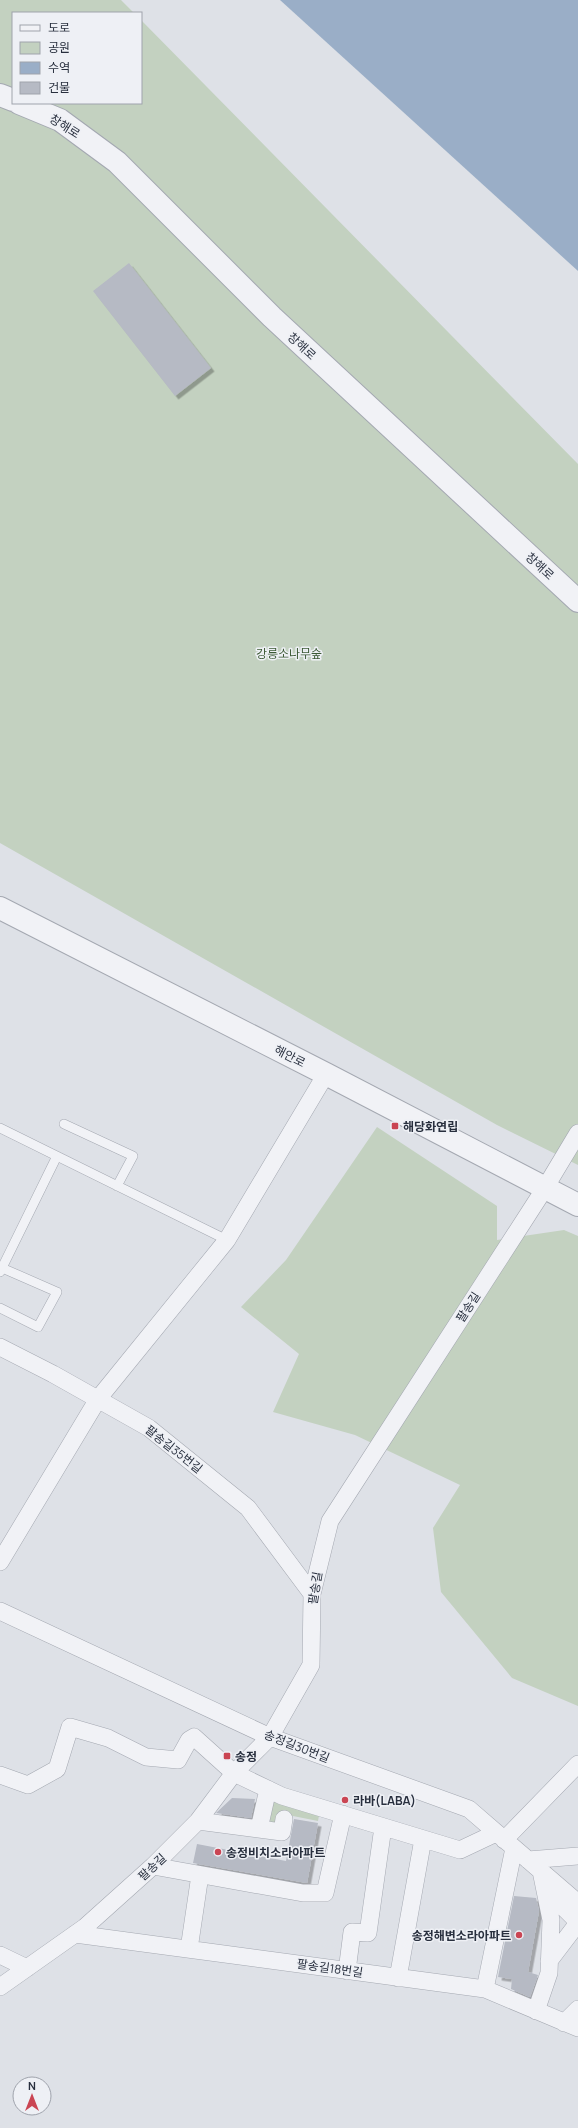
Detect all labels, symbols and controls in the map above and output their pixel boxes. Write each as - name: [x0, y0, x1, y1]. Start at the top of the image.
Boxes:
- legend: [12, 12, 142, 104]
- text: 도로: [48, 19, 70, 36]
- text: 공원: [48, 39, 70, 56]
- text: 수역: [48, 59, 70, 76]
- text: 건물: [48, 79, 70, 96]
- street label: 창해로: [46, 110, 84, 142]
- street label: 창해로: [284, 328, 320, 364]
- street label: 창해로: [522, 548, 558, 584]
- park label: 강릉소나무숲: [256, 645, 322, 662]
- street label: 해안로: [271, 1041, 309, 1071]
- place label: 해당화연립: [403, 1118, 458, 1135]
- marker: 해당화연립: [390, 1121, 400, 1131]
- street label: 팔송길: [452, 1288, 484, 1326]
- street label: 팔송길35번길: [142, 1421, 206, 1477]
- street label: 팔송길: [304, 1570, 326, 1606]
- street label: 송정길30번길: [262, 1726, 332, 1766]
- place label: 송정: [235, 1748, 257, 1765]
- marker: 송정: [222, 1751, 232, 1761]
- place label: 라바(LABA): [353, 1792, 416, 1809]
- marker: 라바(LABA): [340, 1795, 350, 1805]
- place label: 송정비치소라아파트: [226, 1844, 325, 1861]
- marker: 송정비치소라아파트: [213, 1847, 223, 1857]
- street label: 팔송길: [134, 1849, 170, 1885]
- place label: 송정해변소라아파트: [412, 1927, 511, 1944]
- marker: 송정해변소라아파트: [514, 1930, 524, 1940]
- street label: 팔송길18번길: [296, 1955, 364, 1981]
- north arrow: [12, 2076, 52, 2116]
- text: N: [28, 2078, 36, 2093]

